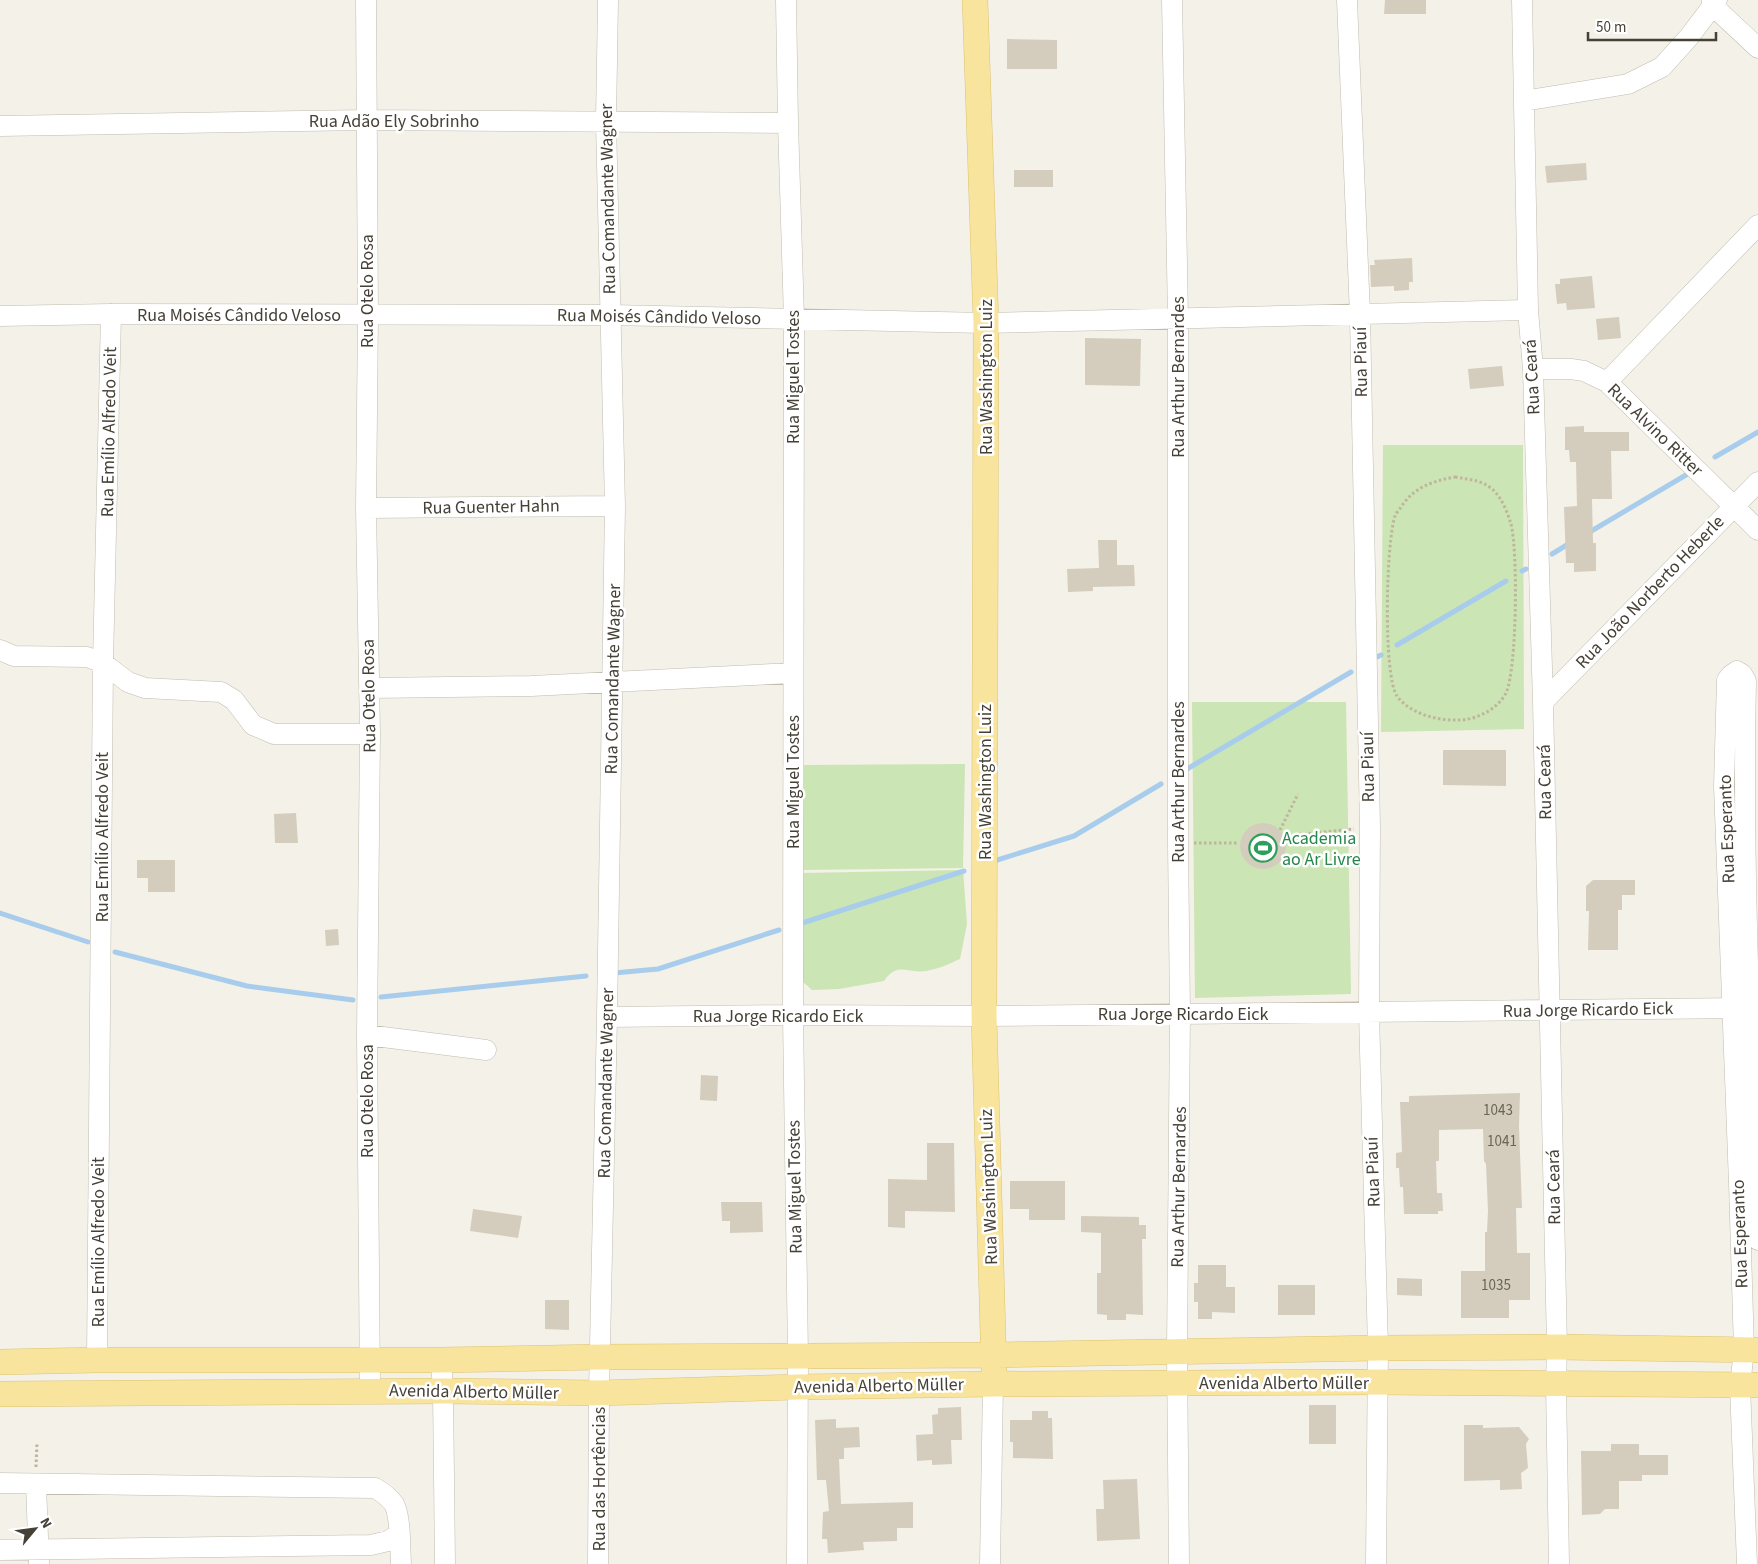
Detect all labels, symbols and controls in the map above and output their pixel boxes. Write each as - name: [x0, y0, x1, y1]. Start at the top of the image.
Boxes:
- scale bar: [1588, 10, 1716, 42]
- text: 50 m: [1596, 17, 1626, 38]
- street label: Rua Comandante Wagner: [594, 103, 622, 295]
- street label: Rua Adão Ely Sobrinho: [309, 109, 479, 134]
- street label: Rua Otelo Rosa: [355, 234, 380, 348]
- street label: Rua Arthur Bernardes: [1166, 296, 1191, 458]
- street label: Rua Washington Luiz: [974, 299, 999, 455]
- street label: Rua Moisés Cândido Veloso: [137, 303, 341, 328]
- street label: Rua Moisés Cândido Veloso: [557, 303, 761, 331]
- street label: Rua Miguel Tostes: [781, 310, 806, 444]
- street label: Rua Piauí: [1348, 326, 1374, 398]
- street label: Rua Ceará: [1518, 339, 1546, 415]
- street label: Rua Emílio Alfredo Veit: [95, 347, 123, 517]
- street label: Rua Alvino Ritter: [1602, 378, 1709, 483]
- street label: Rua Guenter Hahn: [422, 493, 560, 521]
- street label: Rua João Norberto Heberle: [1570, 510, 1730, 674]
- street label: Rua Comandante Wagner: [599, 583, 627, 775]
- street label: Rua Otelo Rosa: [356, 639, 382, 753]
- street label: Rua Arthur Bernardes: [1166, 701, 1191, 863]
- street label: Rua Washington Luiz: [973, 704, 998, 860]
- street label: Rua Miguel Tostes: [781, 715, 806, 849]
- street label: Rua Piauí: [1355, 731, 1381, 803]
- street label: Rua Ceará: [1532, 744, 1558, 820]
- street label: Rua Emílio Alfredo Veit: [90, 752, 115, 922]
- street label: Rua Esperanto: [1713, 774, 1741, 884]
- place label: Academia ao Ar Livre: [1282, 826, 1361, 872]
- sports icon: Academia ao Ar Livre: [1248, 833, 1278, 863]
- street label: Rua Comandante Wagner: [592, 987, 620, 1179]
- street label: Rua Jorge Ricardo Eick: [1502, 996, 1674, 1024]
- street label: Rua Jorge Ricardo Eick: [1098, 1002, 1268, 1027]
- street label: Rua Jorge Ricardo Eick: [693, 1004, 863, 1029]
- street label: Rua Otelo Rosa: [355, 1044, 380, 1158]
- house number: 1043: [1483, 1100, 1513, 1121]
- street label: Rua Arthur Bernardes: [1165, 1106, 1193, 1268]
- street label: Rua Washington Luiz: [974, 1108, 1004, 1265]
- street label: Rua Miguel Tostes: [781, 1120, 809, 1254]
- house number: 1041: [1487, 1131, 1517, 1152]
- street label: Rua Piauí: [1359, 1136, 1387, 1208]
- street label: Rua Ceará: [1541, 1149, 1567, 1225]
- street label: Rua Emílio Alfredo Veit: [86, 1157, 111, 1327]
- street label: Rua Esperanto: [1726, 1179, 1754, 1289]
- house number: 1035: [1481, 1275, 1511, 1296]
- street label: Avenida Alberto Müller: [1199, 1371, 1370, 1396]
- street label: Avenida Alberto Müller: [794, 1372, 965, 1400]
- street label: Avenida Alberto Müller: [389, 1378, 560, 1406]
- street label: Rua das Hortências: [587, 1407, 612, 1551]
- north arrow: [10, 1504, 60, 1554]
- text: N: [34, 1514, 56, 1532]

